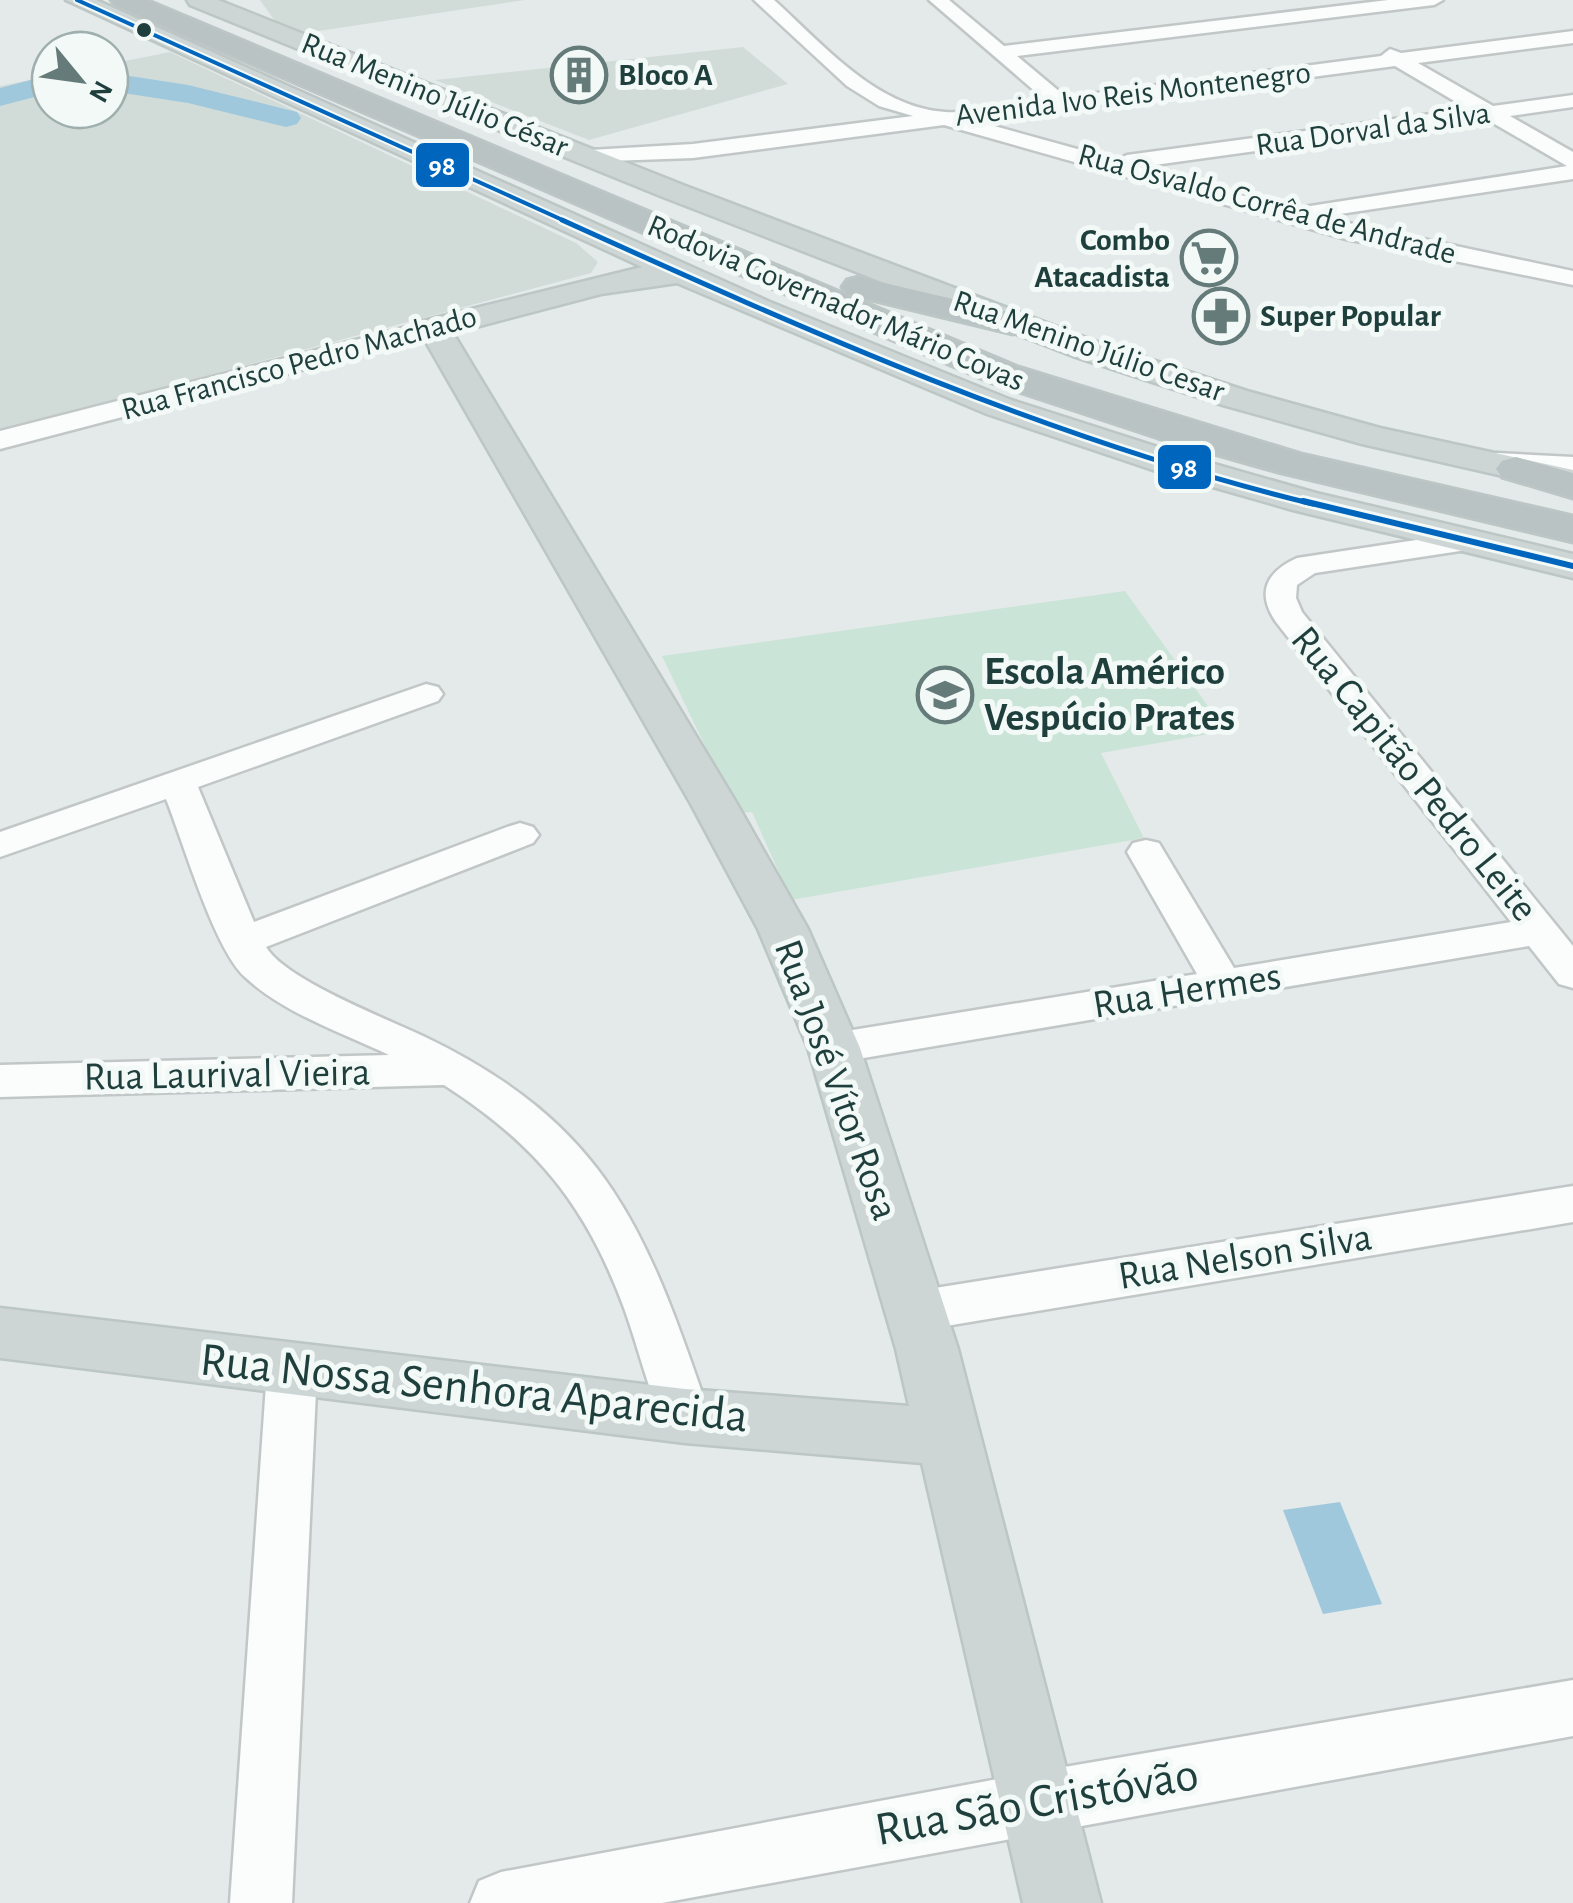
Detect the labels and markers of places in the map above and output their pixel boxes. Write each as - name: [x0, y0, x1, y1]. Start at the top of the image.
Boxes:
- unlabelled marker: [134, 20, 154, 40]
- building icon: Bloco A: [549, 45, 609, 105]
- place label: Bloco A: [618, 59, 713, 91]
- place label: Combo Atacadista: [1034, 224, 1170, 293]
- supermarket icon: Combo Atacadista: [1179, 228, 1239, 288]
- pharmacy icon: Super Popular: [1191, 286, 1251, 346]
- place label: Super Popular: [1260, 300, 1441, 332]
- place label: Escola Américo Vespúcio Prates: [984, 652, 1235, 738]
- school or university icon: Escola Américo Vespúcio Prates: [915, 665, 975, 725]

